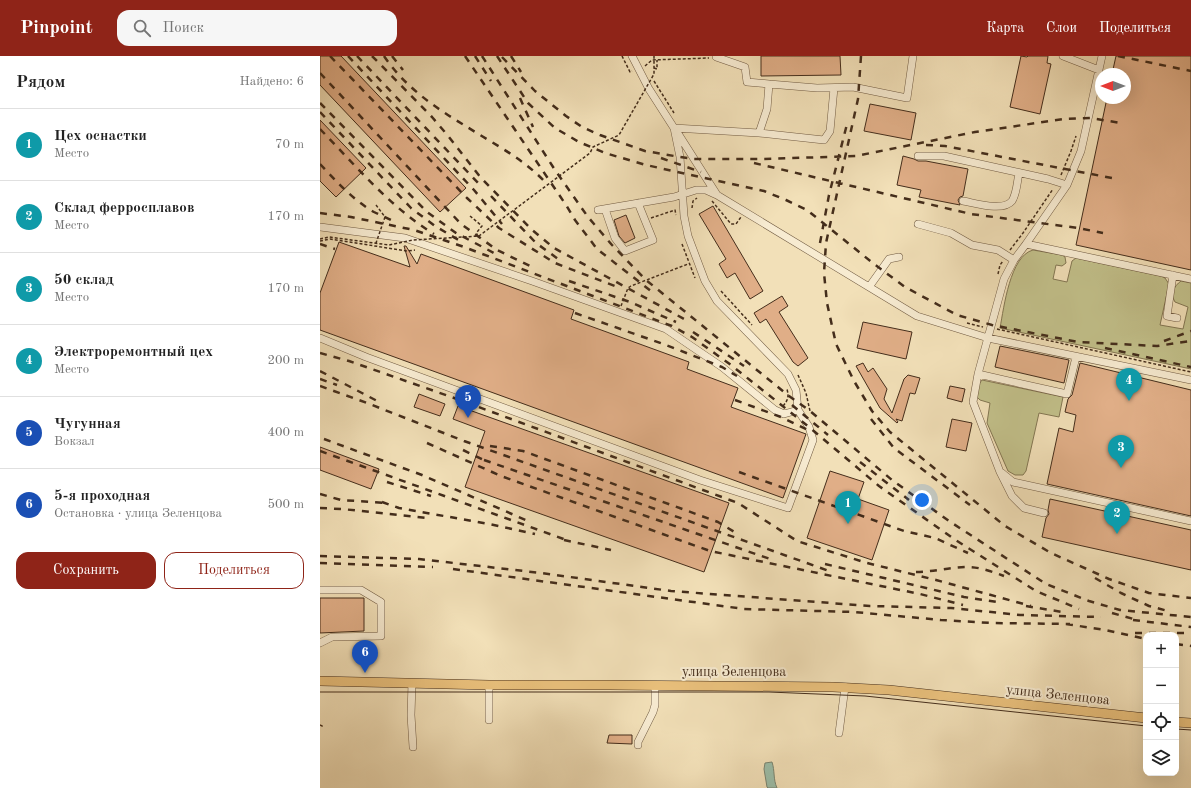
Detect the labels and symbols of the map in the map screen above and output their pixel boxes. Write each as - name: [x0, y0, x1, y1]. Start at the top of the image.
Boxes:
- north arrow: [1095, 68, 1131, 104]
- pin: 4: [1116, 368, 1142, 401]
- pin: 5: [455, 385, 481, 418]
- pin: 3: [1108, 435, 1134, 468]
- your location: [912, 490, 932, 510]
- pin: 1: [835, 491, 861, 524]
- pin: 2: [1104, 501, 1130, 534]
- pin: 6: [352, 640, 378, 673]
- street label: улица Зеленцова: [682, 665, 786, 679]
- street label: улица Зеленцова: [1005, 683, 1111, 707]

